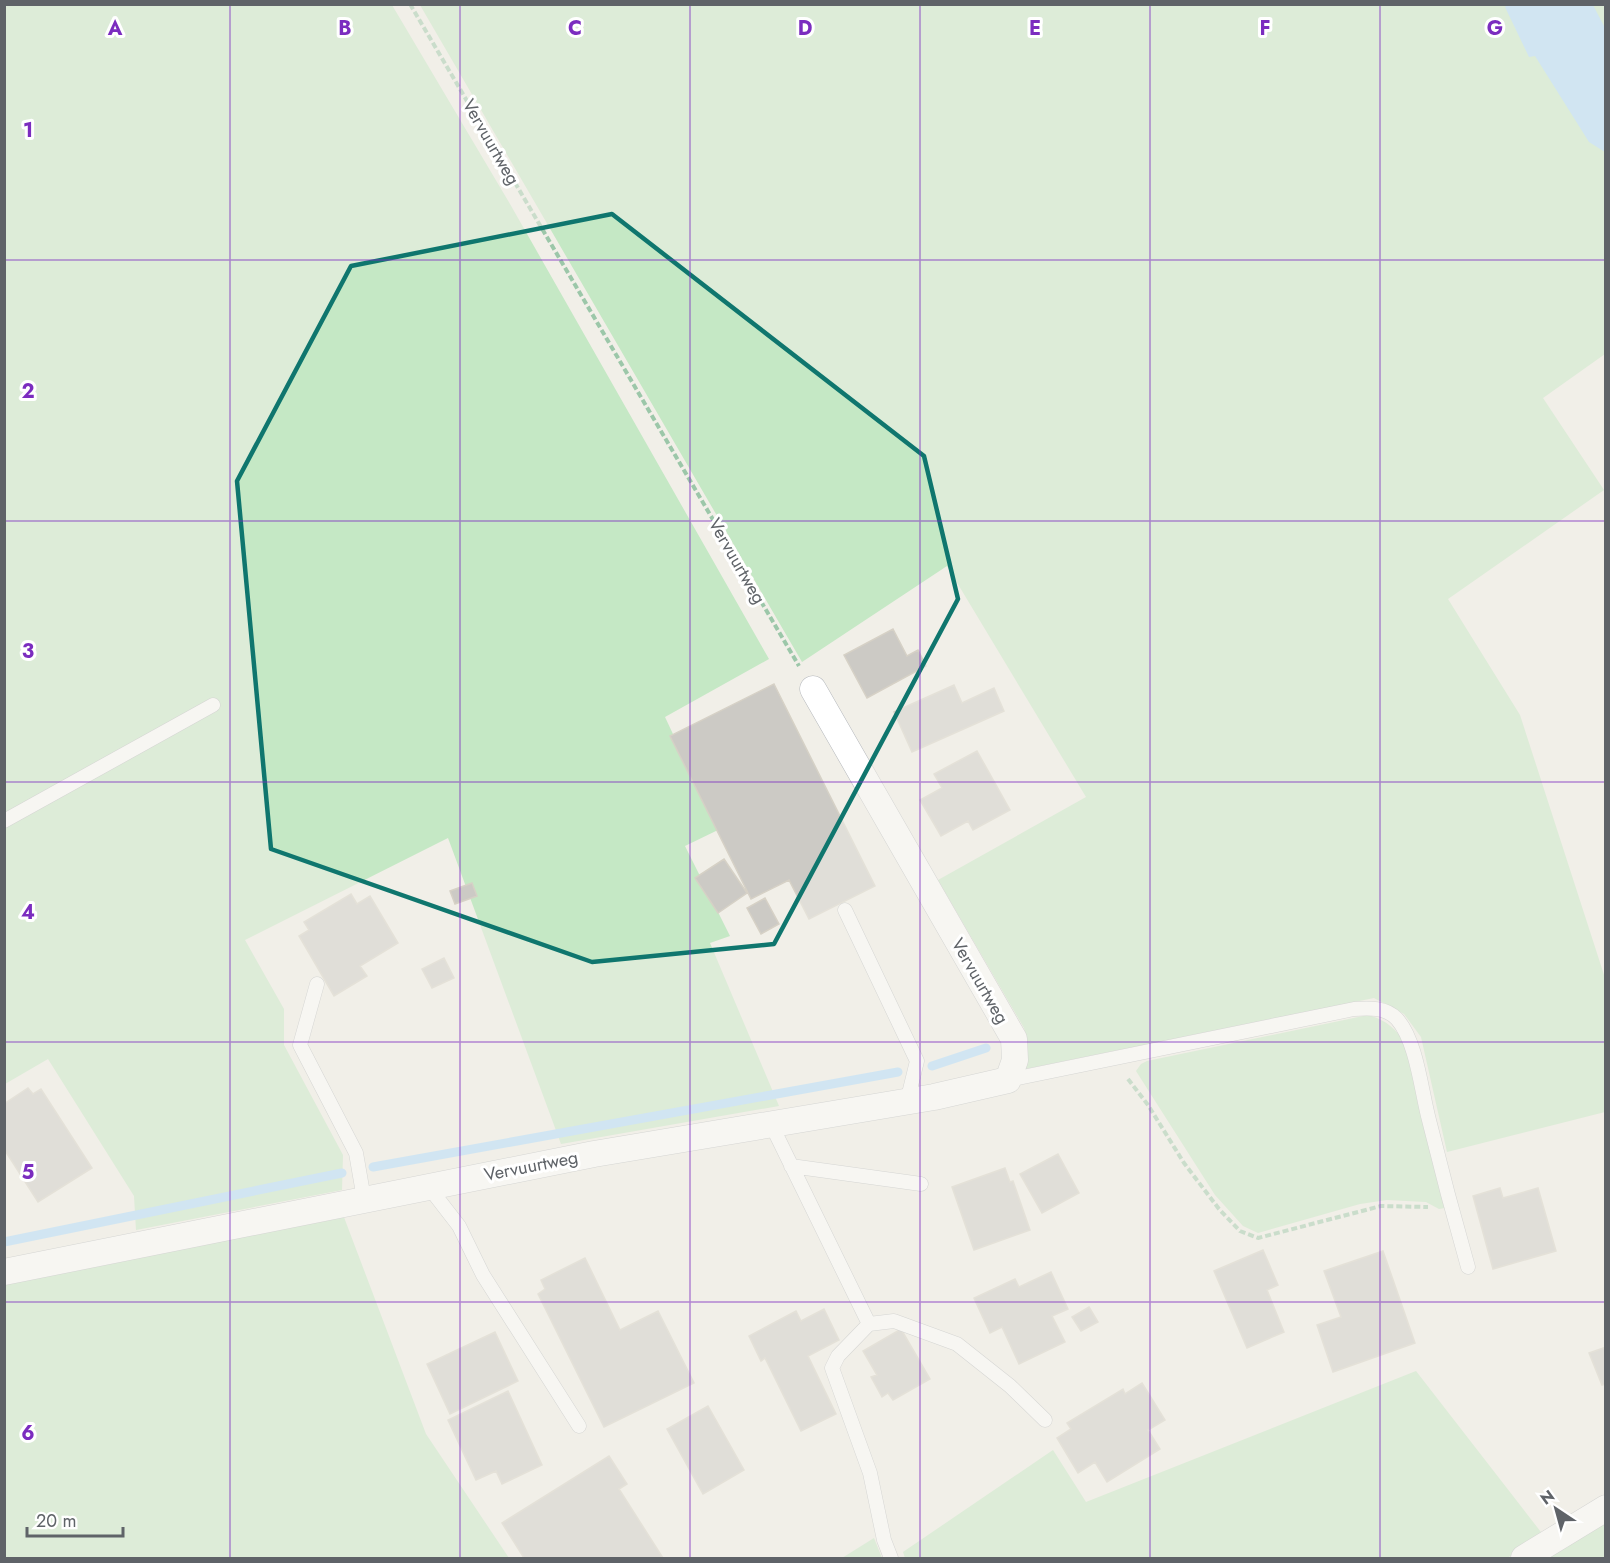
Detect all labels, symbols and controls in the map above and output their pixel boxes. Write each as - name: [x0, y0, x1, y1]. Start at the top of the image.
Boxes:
- text: A: [107, 14, 123, 43]
- text: B: [338, 14, 352, 43]
- text: C: [568, 14, 582, 43]
- text: D: [798, 14, 812, 43]
- text: E: [1029, 14, 1041, 43]
- text: F: [1259, 14, 1271, 43]
- text: G: [1487, 14, 1503, 43]
- street label: Vervuurtweg: [456, 94, 526, 190]
- text: 1: [23, 116, 33, 145]
- text: 2: [21, 377, 35, 406]
- street label: Vervuurtweg: [702, 513, 772, 609]
- text: 3: [22, 637, 34, 666]
- text: 4: [21, 898, 35, 927]
- street label: Vervuurtweg: [945, 933, 1015, 1029]
- street label: Vervuurtweg: [482, 1144, 580, 1188]
- text: 5: [22, 1158, 35, 1187]
- text: 6: [21, 1419, 35, 1448]
- north arrow: [1526, 1479, 1586, 1539]
- text: N: [1536, 1484, 1559, 1510]
- scale bar: [27, 1500, 123, 1538]
- text: 20 m: [36, 1508, 76, 1534]

